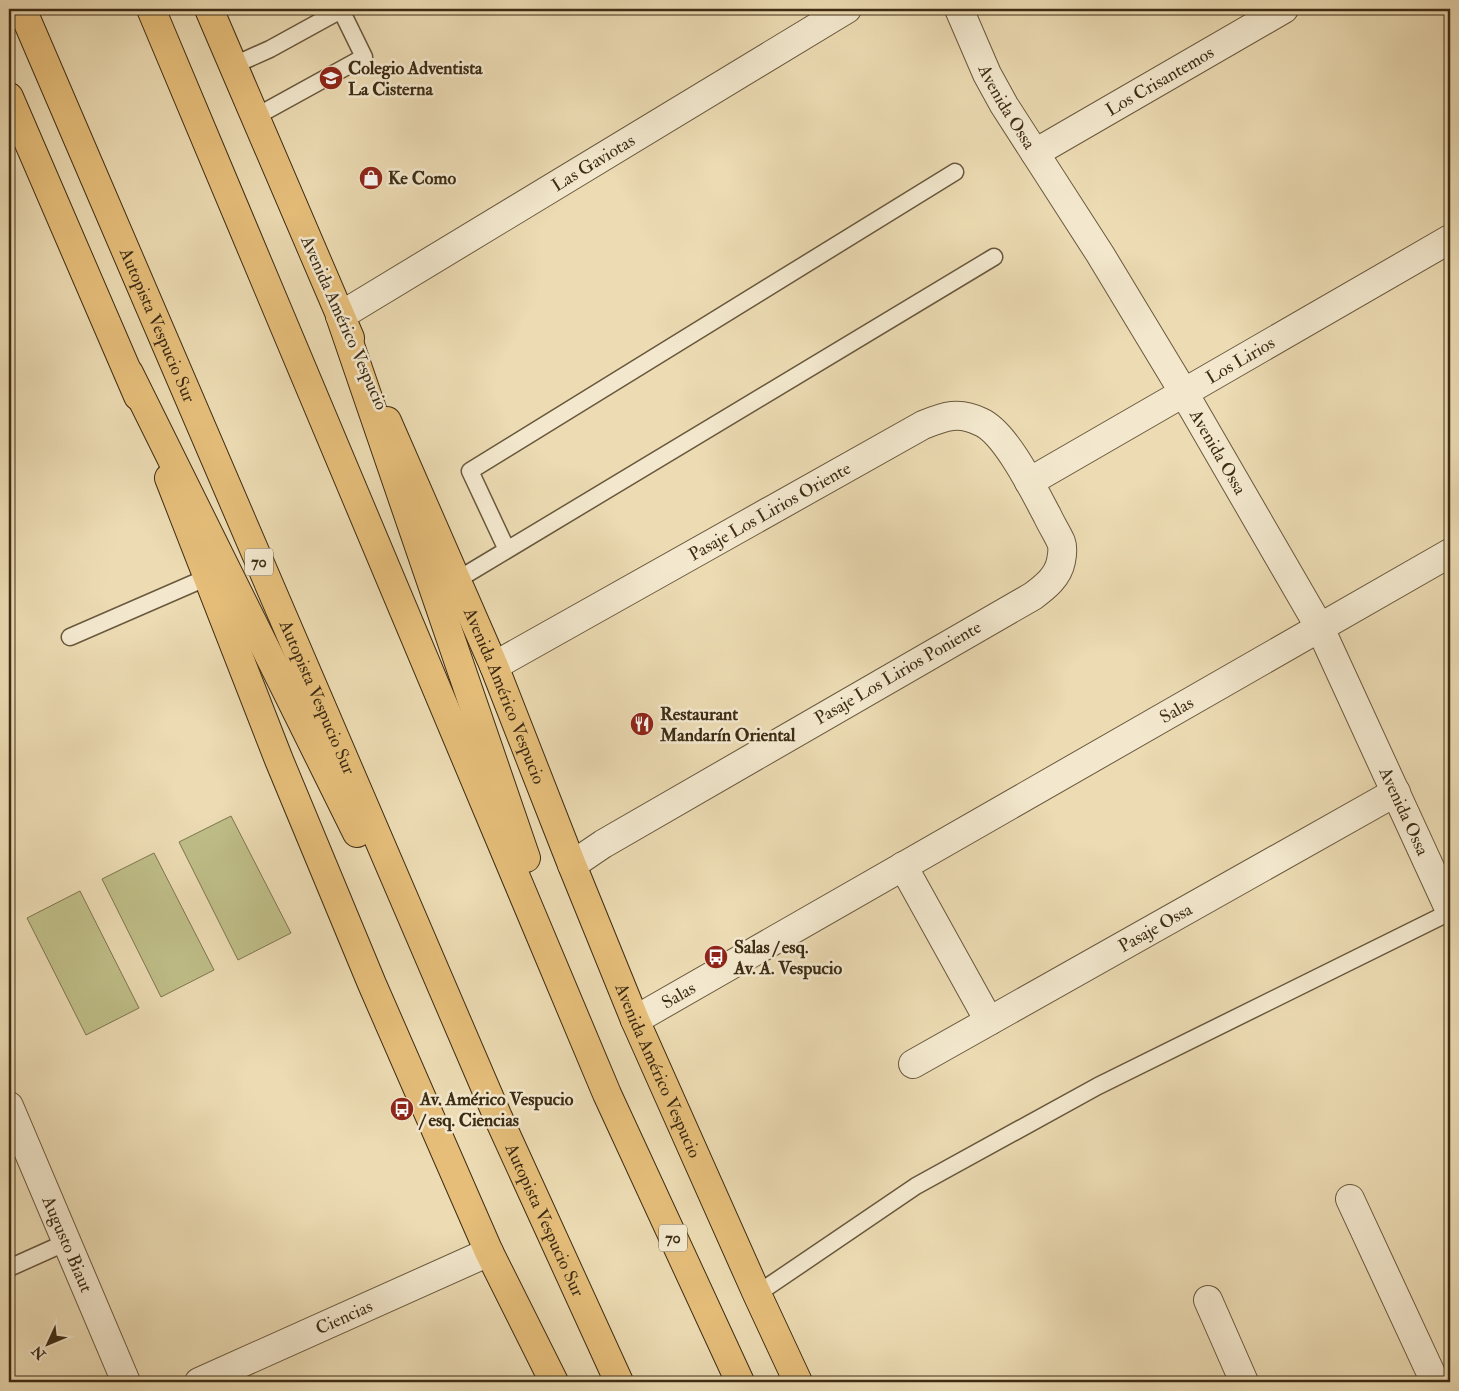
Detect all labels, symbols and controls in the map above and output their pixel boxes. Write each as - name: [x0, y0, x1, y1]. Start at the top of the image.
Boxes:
- street label: Los Crisantemos: [1101, 41, 1218, 121]
- place label: Colegio Adventista La Cisterna: [348, 57, 483, 101]
- street label: Avenida Ossa: [972, 60, 1041, 154]
- school or university icon: Colegio Adventista La Cisterna: [318, 65, 344, 91]
- street label: Las Gaviotas: [547, 129, 639, 197]
- shop icon: Ke Como: [358, 165, 384, 191]
- place label: Ke Como: [388, 167, 456, 190]
- street label: Avenida Américo Vespucio: [295, 232, 393, 414]
- street label: Autopista Vespucio Sur: [114, 243, 201, 406]
- street label: Los Lirios: [1202, 331, 1279, 389]
- street label: Avenida Ossa: [1184, 404, 1252, 499]
- street label: Pasaje Los Lirios Oriente: [684, 456, 855, 566]
- road number: 70: [245, 548, 273, 576]
- street label: Avenida Américo Vespucio: [458, 603, 551, 788]
- street label: Autopista Vespucio Sur: [274, 616, 361, 778]
- street label: Pasaje Los Lirios Poniente: [810, 616, 986, 730]
- street label: Salas: [1155, 691, 1198, 729]
- place label: Restaurant Mandarín Oriental: [659, 703, 796, 747]
- restaurant icon: Restaurant Mandarín Oriental: [629, 711, 655, 737]
- street label: Avenida Ossa: [1374, 763, 1435, 860]
- street label: Pasaje Ossa: [1114, 897, 1197, 957]
- place label: Salas / esq. Av. A. Vespucio: [733, 936, 842, 980]
- bus stop icon: Salas / esq. Av. A. Vespucio: [703, 944, 729, 970]
- street label: Salas: [657, 976, 700, 1014]
- street label: Avenida Américo Vespucio: [609, 979, 707, 1162]
- place label: Av. Américo Vespucio / esq. Ciencias: [418, 1088, 574, 1132]
- bus stop icon: Av. Américo Vespucio / esq. Ciencias: [389, 1096, 415, 1122]
- street label: Autopista Vespucio Sur: [500, 1139, 590, 1300]
- street label: Augusto Biaut: [37, 1192, 98, 1296]
- road number: 70: [659, 1224, 687, 1252]
- street label: Ciencias: [312, 1294, 376, 1340]
- north arrow: [22, 1318, 72, 1368]
- text: N: [28, 1342, 50, 1364]

